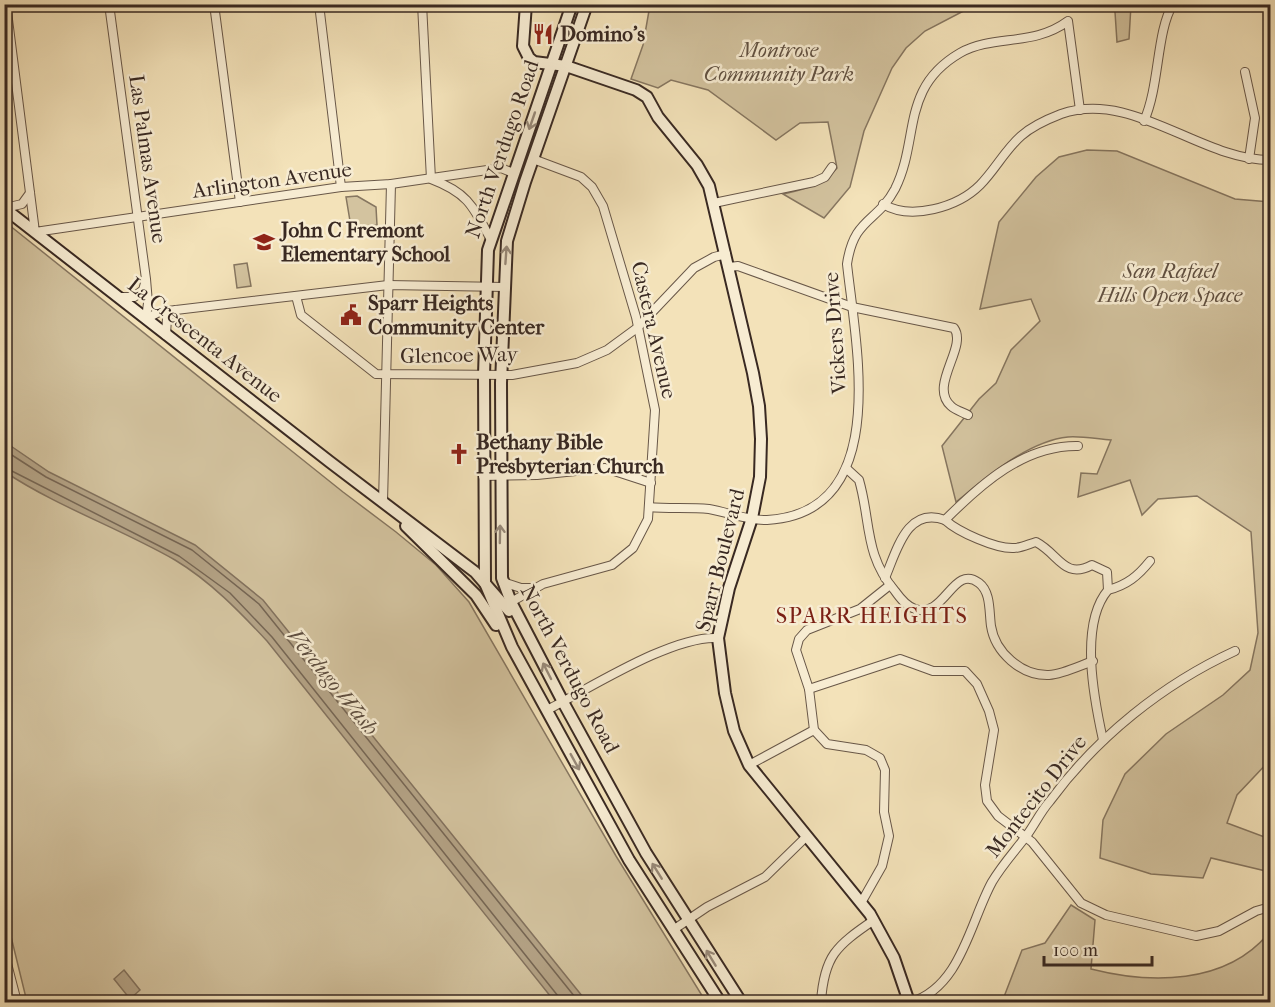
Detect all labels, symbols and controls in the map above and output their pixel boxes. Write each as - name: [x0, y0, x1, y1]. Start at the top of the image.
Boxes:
- restaurant icon: Domino's: [531, 22, 555, 46]
- place label: Domino's: [560, 22, 645, 46]
- park label: Montrose Community Park: [704, 38, 854, 86]
- street label: North Verdugo Road: [460, 56, 544, 241]
- street label: Las Palmas Avenue: [124, 73, 172, 245]
- one-way arrow: [526, 111, 537, 130]
- street label: Arlington Avenue: [190, 157, 353, 203]
- place label: John C Fremont Elementary School: [279, 218, 450, 266]
- school or university icon: John C Fremont Elementary School: [252, 230, 276, 254]
- one-way arrow: [501, 246, 512, 266]
- street label: Castera Avenue: [627, 259, 681, 401]
- park label: San Rafael Hills Open Space: [1097, 259, 1243, 307]
- street label: Vickers Drive: [819, 271, 851, 396]
- street label: La Crescenta Avenue: [123, 272, 287, 408]
- place label: Sparr Heights Community Center: [368, 291, 545, 339]
- public building icon: Sparr Heights Community Center: [339, 303, 363, 327]
- street label: Glencoe Way: [400, 342, 519, 368]
- place label: Bethany Bible Presbyterian Church: [476, 430, 664, 478]
- church icon: Bethany Bible Presbyterian Church: [447, 442, 471, 466]
- street label: Sparr Boulevard: [691, 486, 749, 634]
- one-way arrow: [494, 525, 506, 545]
- street label: North Verdugo Road: [516, 581, 625, 758]
- district label: SPARR HEIGHTS: [776, 603, 968, 629]
- water label: Verdugo Wash: [282, 623, 384, 741]
- one-way arrow: [541, 663, 553, 680]
- street label: Montecito Drive: [981, 730, 1091, 862]
- one-way arrow: [570, 752, 581, 770]
- one-way arrow: [651, 864, 663, 880]
- scale bar: [1044, 929, 1152, 967]
- text: 100 m: [1053, 940, 1098, 961]
- one-way arrow: [704, 950, 716, 967]

